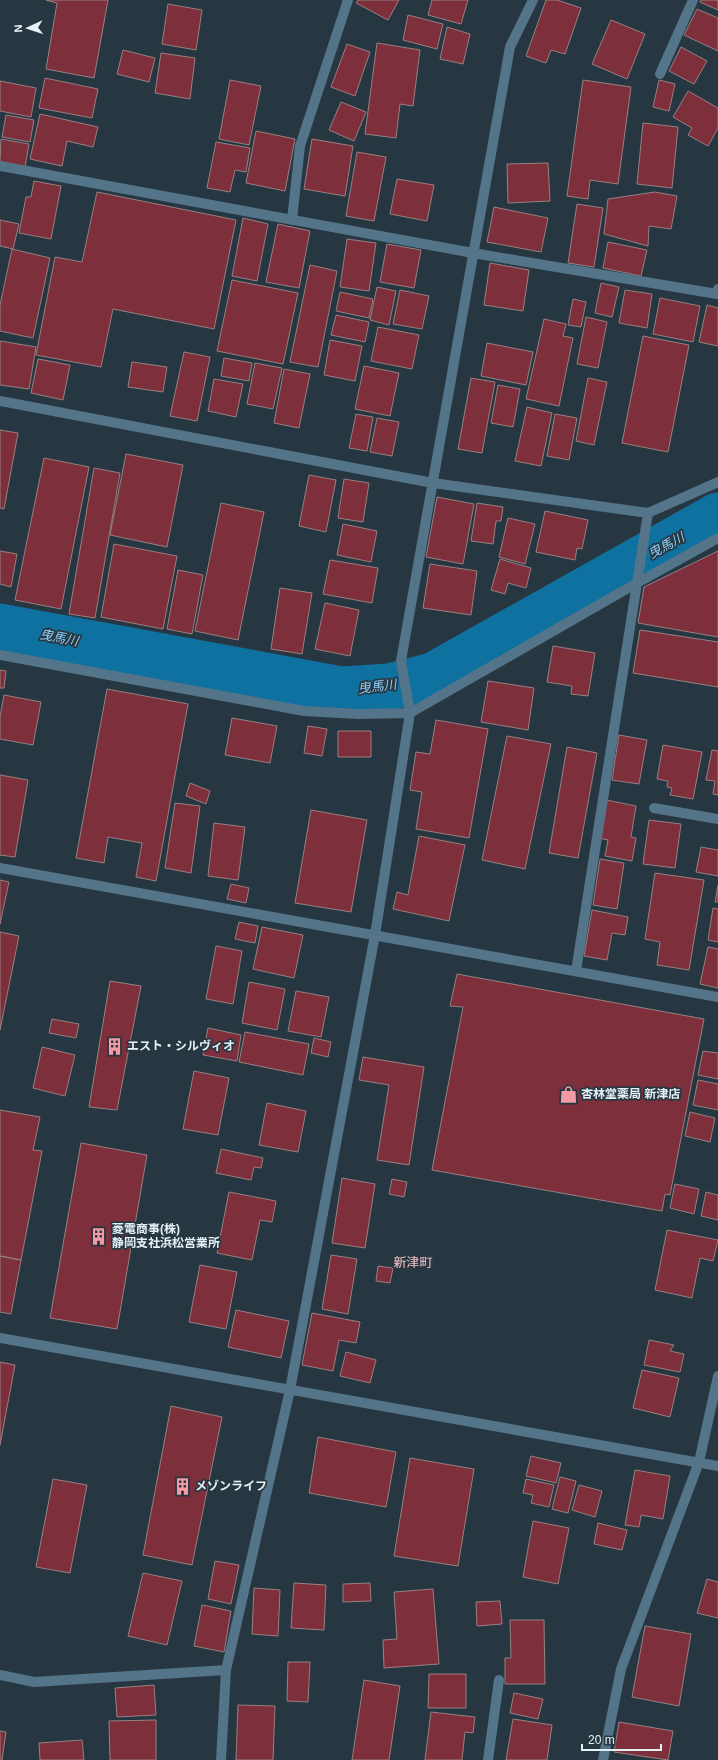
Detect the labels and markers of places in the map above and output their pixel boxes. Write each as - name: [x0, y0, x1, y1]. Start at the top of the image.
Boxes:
- building icon: エスト・シルヴィオ: [104, 1036, 124, 1056]
- place label: エスト・シルヴィオ: [127, 1039, 235, 1053]
- shop icon: 杏林堂薬局 新津店: [558, 1084, 578, 1104]
- place label: 杏林堂薬局 新津店: [581, 1087, 680, 1101]
- place label: 菱電商事(株) 静岡支社浜松営業所: [112, 1222, 220, 1250]
- building icon: 菱電商事(株) 静岡支社浜松営業所: [89, 1226, 109, 1246]
- building icon: メゾンライフ: [172, 1476, 192, 1496]
- place label: メゾンライフ: [195, 1479, 267, 1493]

